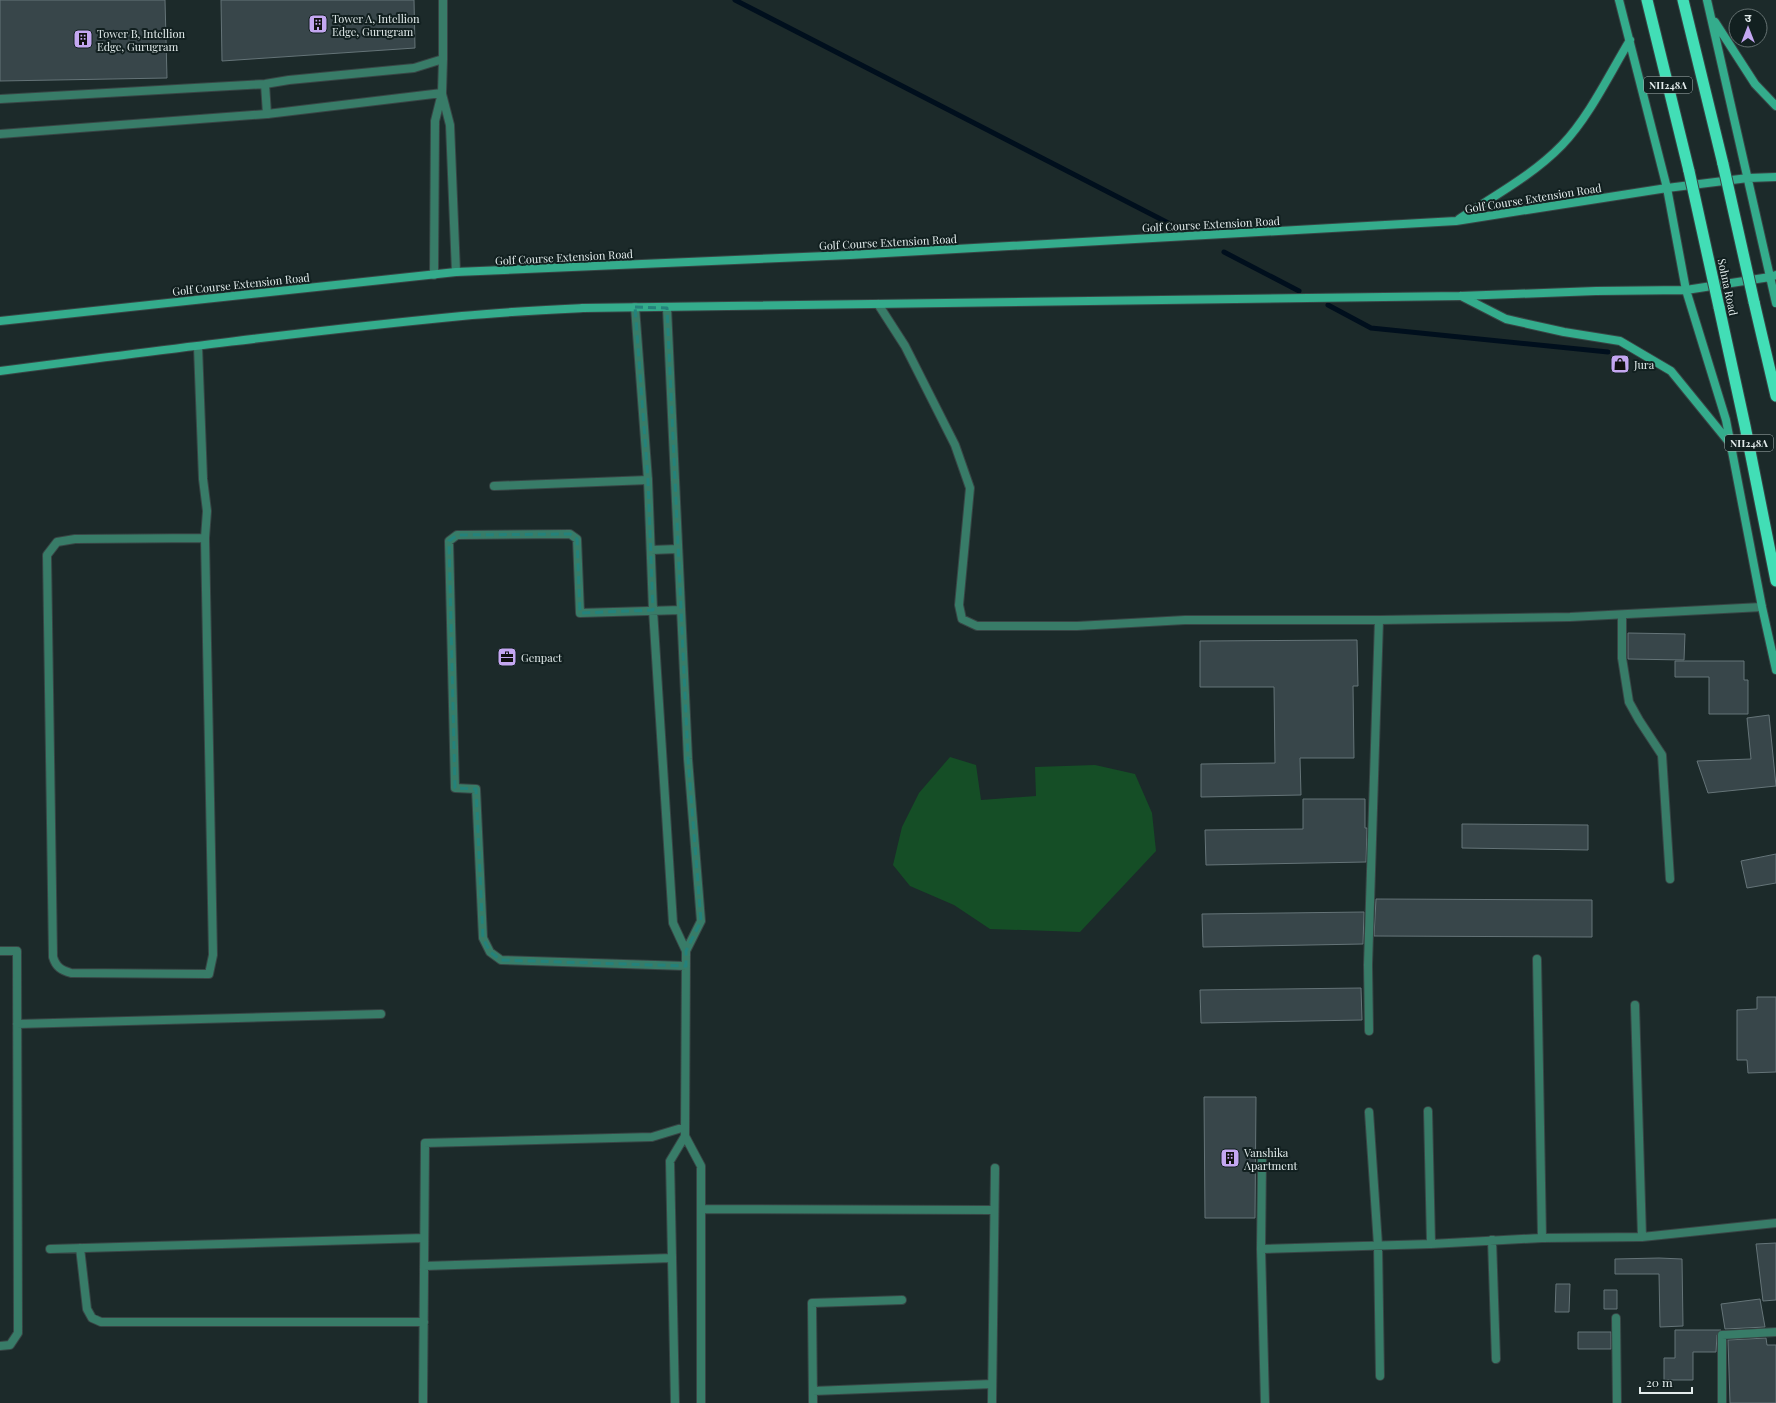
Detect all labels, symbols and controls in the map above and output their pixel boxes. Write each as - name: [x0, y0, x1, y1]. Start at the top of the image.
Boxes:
- north arrow: [1728, 8, 1768, 48]
- text: उ: [1745, 10, 1752, 25]
- place label: Tower A, Intellion Edge, Gurugram: [332, 11, 420, 39]
- building icon: Tower A, Intellion Edge, Gurugram: [307, 13, 329, 35]
- place label: Tower B, Intellion Edge, Gurugram: [97, 26, 185, 54]
- building icon: Tower B, Intellion Edge, Gurugram: [72, 28, 94, 50]
- road number: NH248A: [1644, 77, 1692, 93]
- street label: Golf Course Extension Road: [1464, 180, 1603, 216]
- street label: Golf Course Extension Road: [1142, 213, 1281, 235]
- street label: Golf Course Extension Road: [819, 231, 958, 253]
- street label: Golf Course Extension Road: [495, 246, 634, 268]
- street label: Sohna Road: [1715, 257, 1741, 318]
- street label: Golf Course Extension Road: [171, 269, 311, 299]
- shop icon: Jura: [1609, 353, 1631, 375]
- place label: Jura: [1633, 357, 1655, 372]
- road number: NH248A: [1725, 435, 1773, 451]
- office icon: Genpact: [496, 646, 518, 668]
- place label: Genpact: [521, 650, 562, 665]
- place label: Vanshika Apartment: [1243, 1145, 1297, 1173]
- building icon: Vanshika Apartment: [1219, 1147, 1241, 1169]
- scale bar: [1640, 1369, 1692, 1395]
- text: 20 m: [1646, 1374, 1673, 1390]

